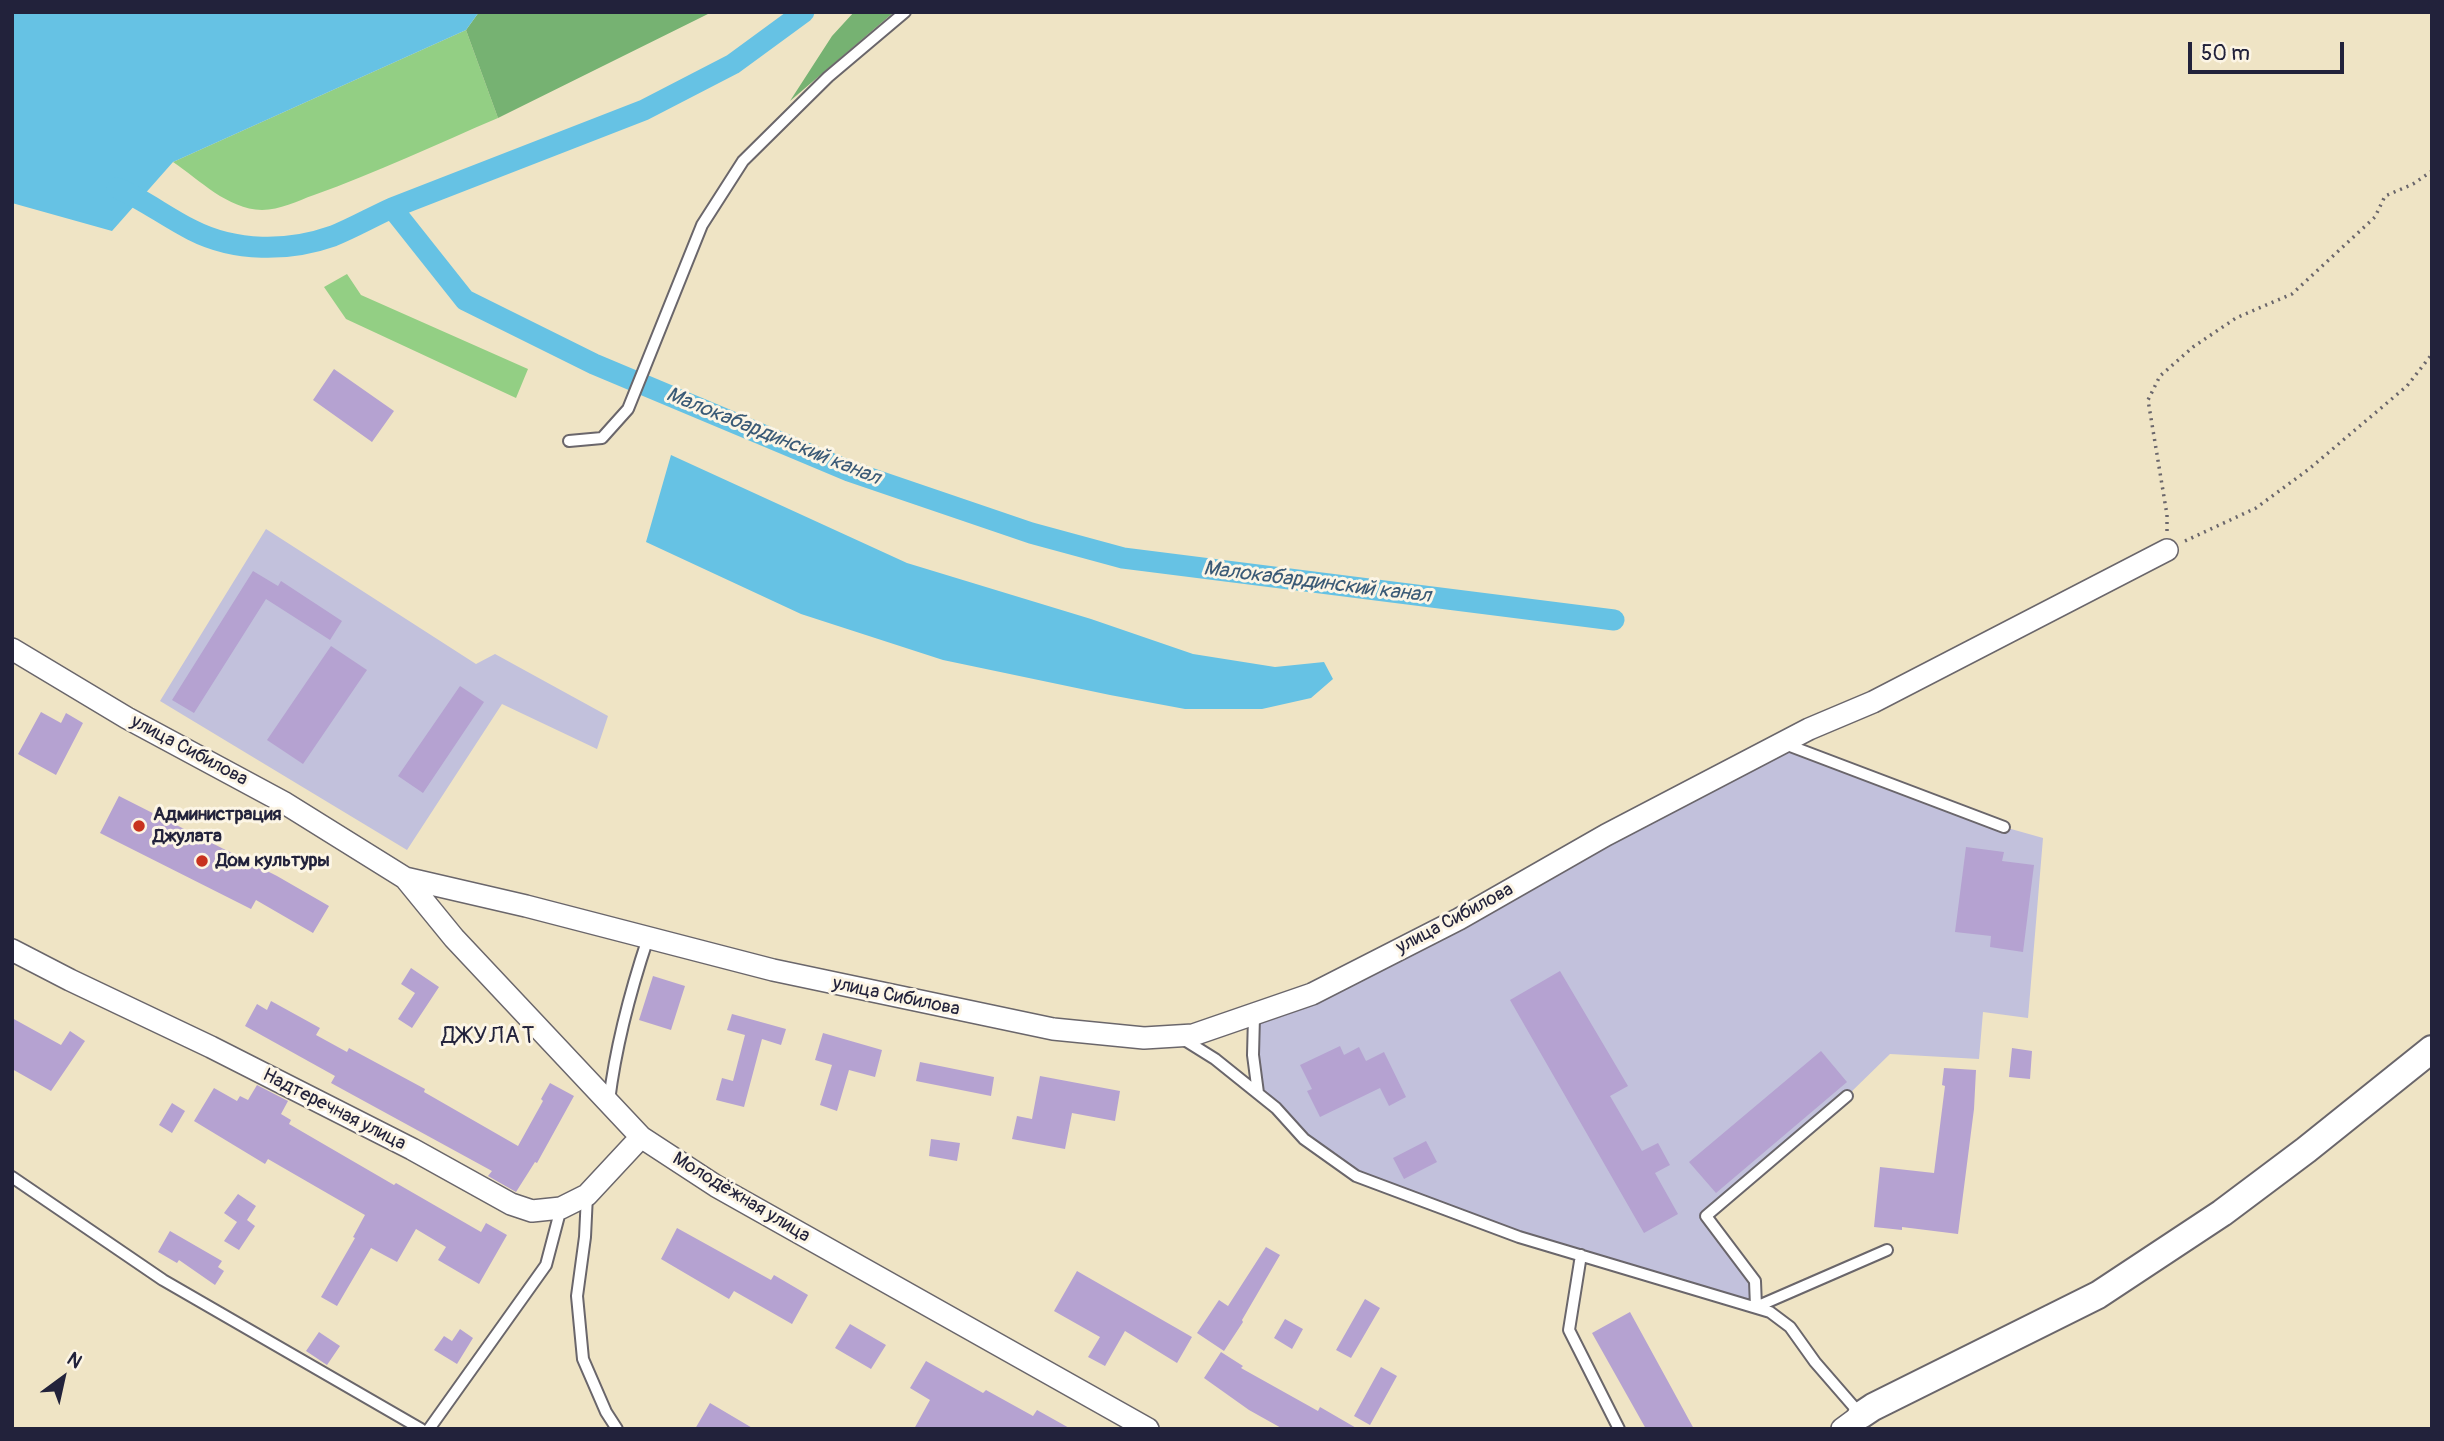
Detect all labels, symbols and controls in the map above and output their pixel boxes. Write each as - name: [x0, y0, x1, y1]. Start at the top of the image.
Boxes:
- scale bar: [2192, 28, 2348, 72]
- text: 50 m: [2201, 40, 2250, 67]
- water label: Малокабардинский канал: [662, 382, 884, 492]
- water label: Малокабардинский канал: [1202, 557, 1432, 609]
- street label: улица Сибилова: [127, 711, 251, 791]
- place label: Администрация Джулата: [153, 804, 282, 848]
- marker: Администрация Джулата: [131, 818, 147, 834]
- place label: Дом культуры: [216, 850, 330, 872]
- marker: Дом культуры: [194, 853, 210, 869]
- street label: улица Сибилова: [1393, 879, 1517, 959]
- street label: улица Сибилова: [830, 972, 962, 1022]
- district label: ДЖУЛАТ: [442, 1023, 536, 1051]
- street label: Надтеречная улица: [259, 1064, 409, 1156]
- street label: Молодёжная улица: [668, 1148, 814, 1248]
- north arrow: [28, 1343, 98, 1413]
- text: N: [63, 1347, 86, 1374]

